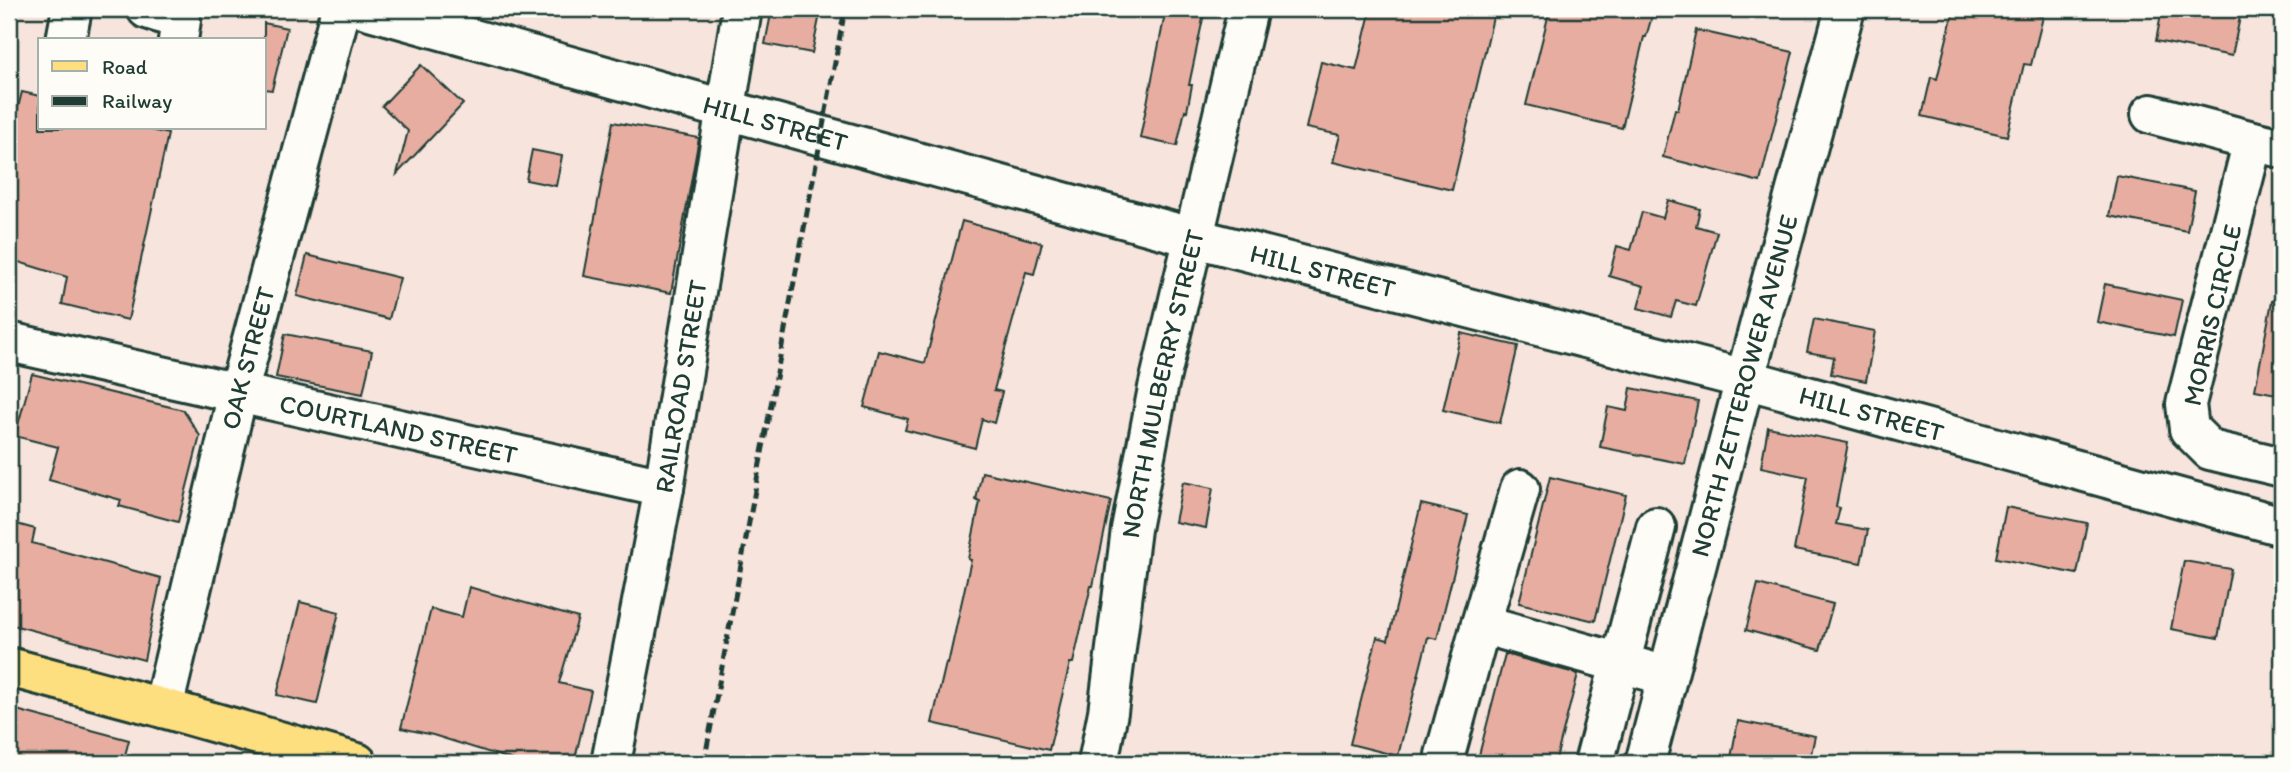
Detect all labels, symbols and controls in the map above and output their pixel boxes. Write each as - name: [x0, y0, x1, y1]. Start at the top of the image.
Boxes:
- legend: [38, 38, 266, 130]
- text: Road: [102, 54, 148, 79]
- text: Railway: [102, 88, 172, 113]
- street label: HILL STREET: [699, 88, 852, 158]
- street label: NORTH ZETTEROWER AVENUE: [1683, 211, 1805, 560]
- street label: MORRIS CIRCLE: [2176, 221, 2248, 409]
- street label: NORTH MULBERRY STREET: [1114, 226, 1211, 540]
- street label: HILL STREET: [1247, 237, 1399, 305]
- street label: RAILROAD STREET: [647, 277, 714, 495]
- street label: OAK STREET: [214, 283, 282, 433]
- street label: HILL STREET: [1796, 379, 1948, 449]
- street label: COURTLAND STREET: [277, 387, 521, 471]

